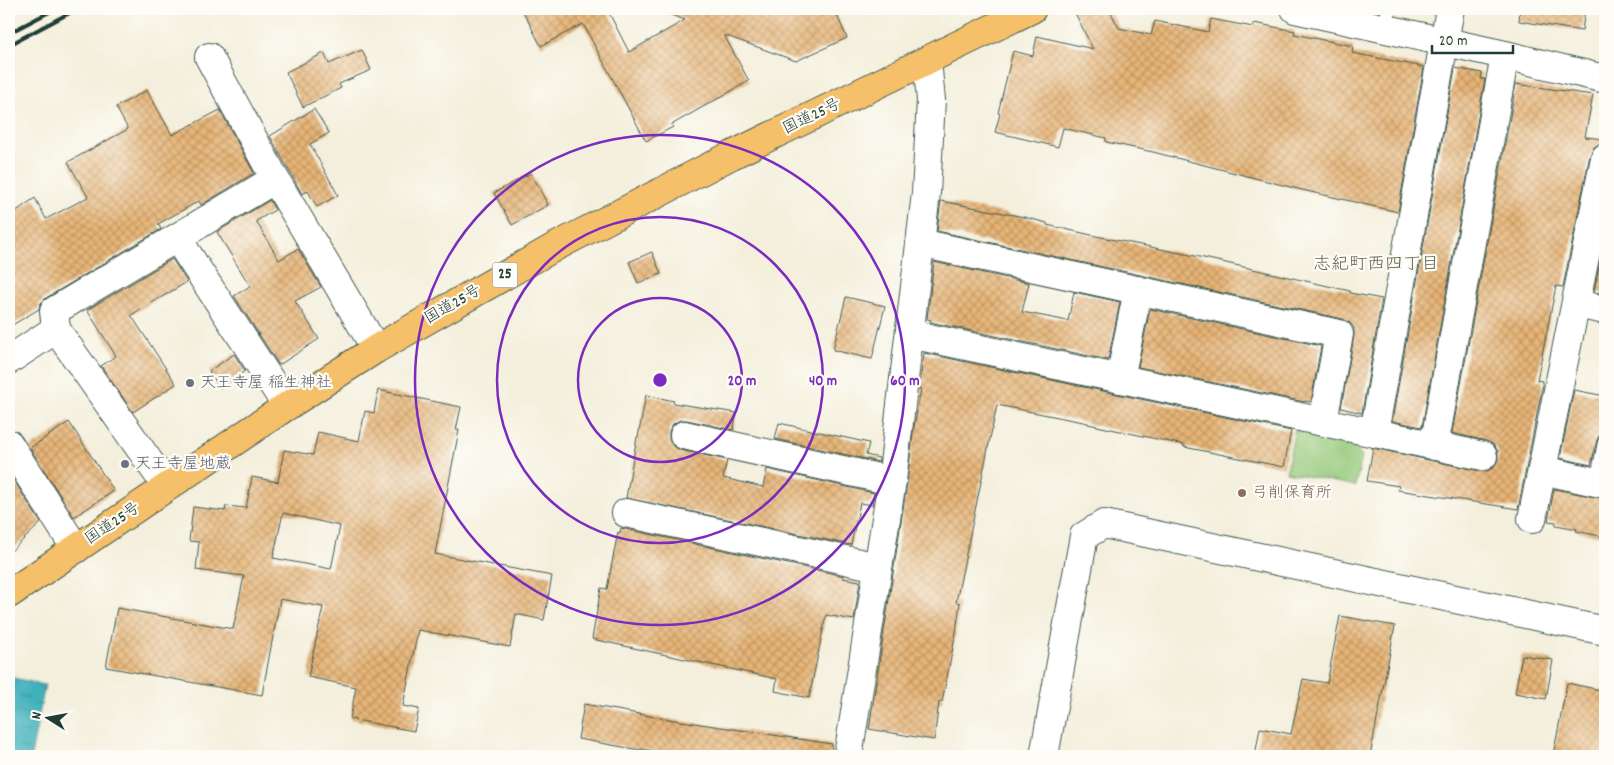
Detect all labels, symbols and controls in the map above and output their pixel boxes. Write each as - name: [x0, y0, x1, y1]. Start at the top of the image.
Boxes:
- scale bar: [1432, 22, 1513, 54]
- text: 20 m: [1439, 31, 1467, 53]
- street label: 国道25号: [779, 93, 845, 141]
- district label: 志紀町西四丁目: [1313, 253, 1439, 278]
- road number: 25: [492, 262, 518, 288]
- street label: 国道25号: [420, 279, 486, 331]
- centre of rings: [651, 371, 669, 389]
- text: 20 m: [728, 371, 756, 393]
- text: 40 m: [809, 371, 837, 393]
- text: 60 m: [890, 371, 920, 393]
- place label: 天王寺屋 稲生神社: [200, 372, 332, 395]
- marker: 天王寺屋 稲生神社: [184, 377, 196, 389]
- place label: 天王寺屋地蔵: [135, 453, 231, 476]
- marker: 天王寺屋地蔵: [119, 458, 131, 470]
- place label: 弓削保育所: [1252, 482, 1332, 505]
- marker: 弓削保育所: [1236, 487, 1248, 499]
- street label: 国道25号: [81, 497, 145, 551]
- north arrow: [22, 692, 72, 742]
- text: N: [27, 711, 48, 721]

